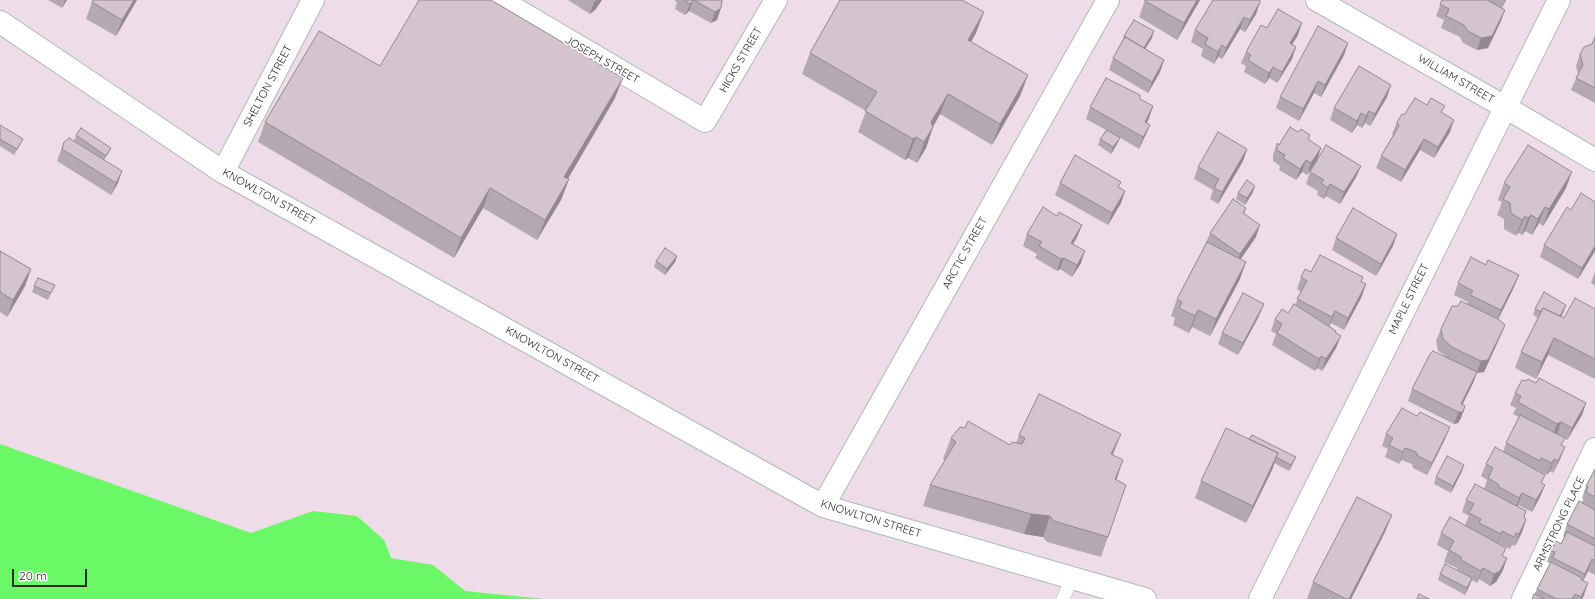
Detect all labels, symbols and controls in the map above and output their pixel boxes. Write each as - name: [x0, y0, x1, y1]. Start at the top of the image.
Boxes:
- street label: HICKS STREET: [717, 25, 765, 95]
- street label: JOSEPH STREET: [562, 33, 642, 87]
- street label: SHELTON STREET: [241, 43, 295, 129]
- street label: WILLIAM STREET: [1415, 52, 1497, 106]
- street label: KNOWLTON STREET: [220, 166, 318, 228]
- street label: ARCTIC STREET: [940, 215, 990, 291]
- street label: MAPLE STREET: [1386, 261, 1432, 337]
- street label: KNOWLTON STREET: [503, 324, 601, 386]
- street label: ARMSTRONG PLACE: [1530, 475, 1588, 573]
- street label: KNOWLTON STREET: [819, 497, 923, 541]
- scale bar: [14, 561, 89, 587]
- text: 20 m: [19, 568, 47, 583]

